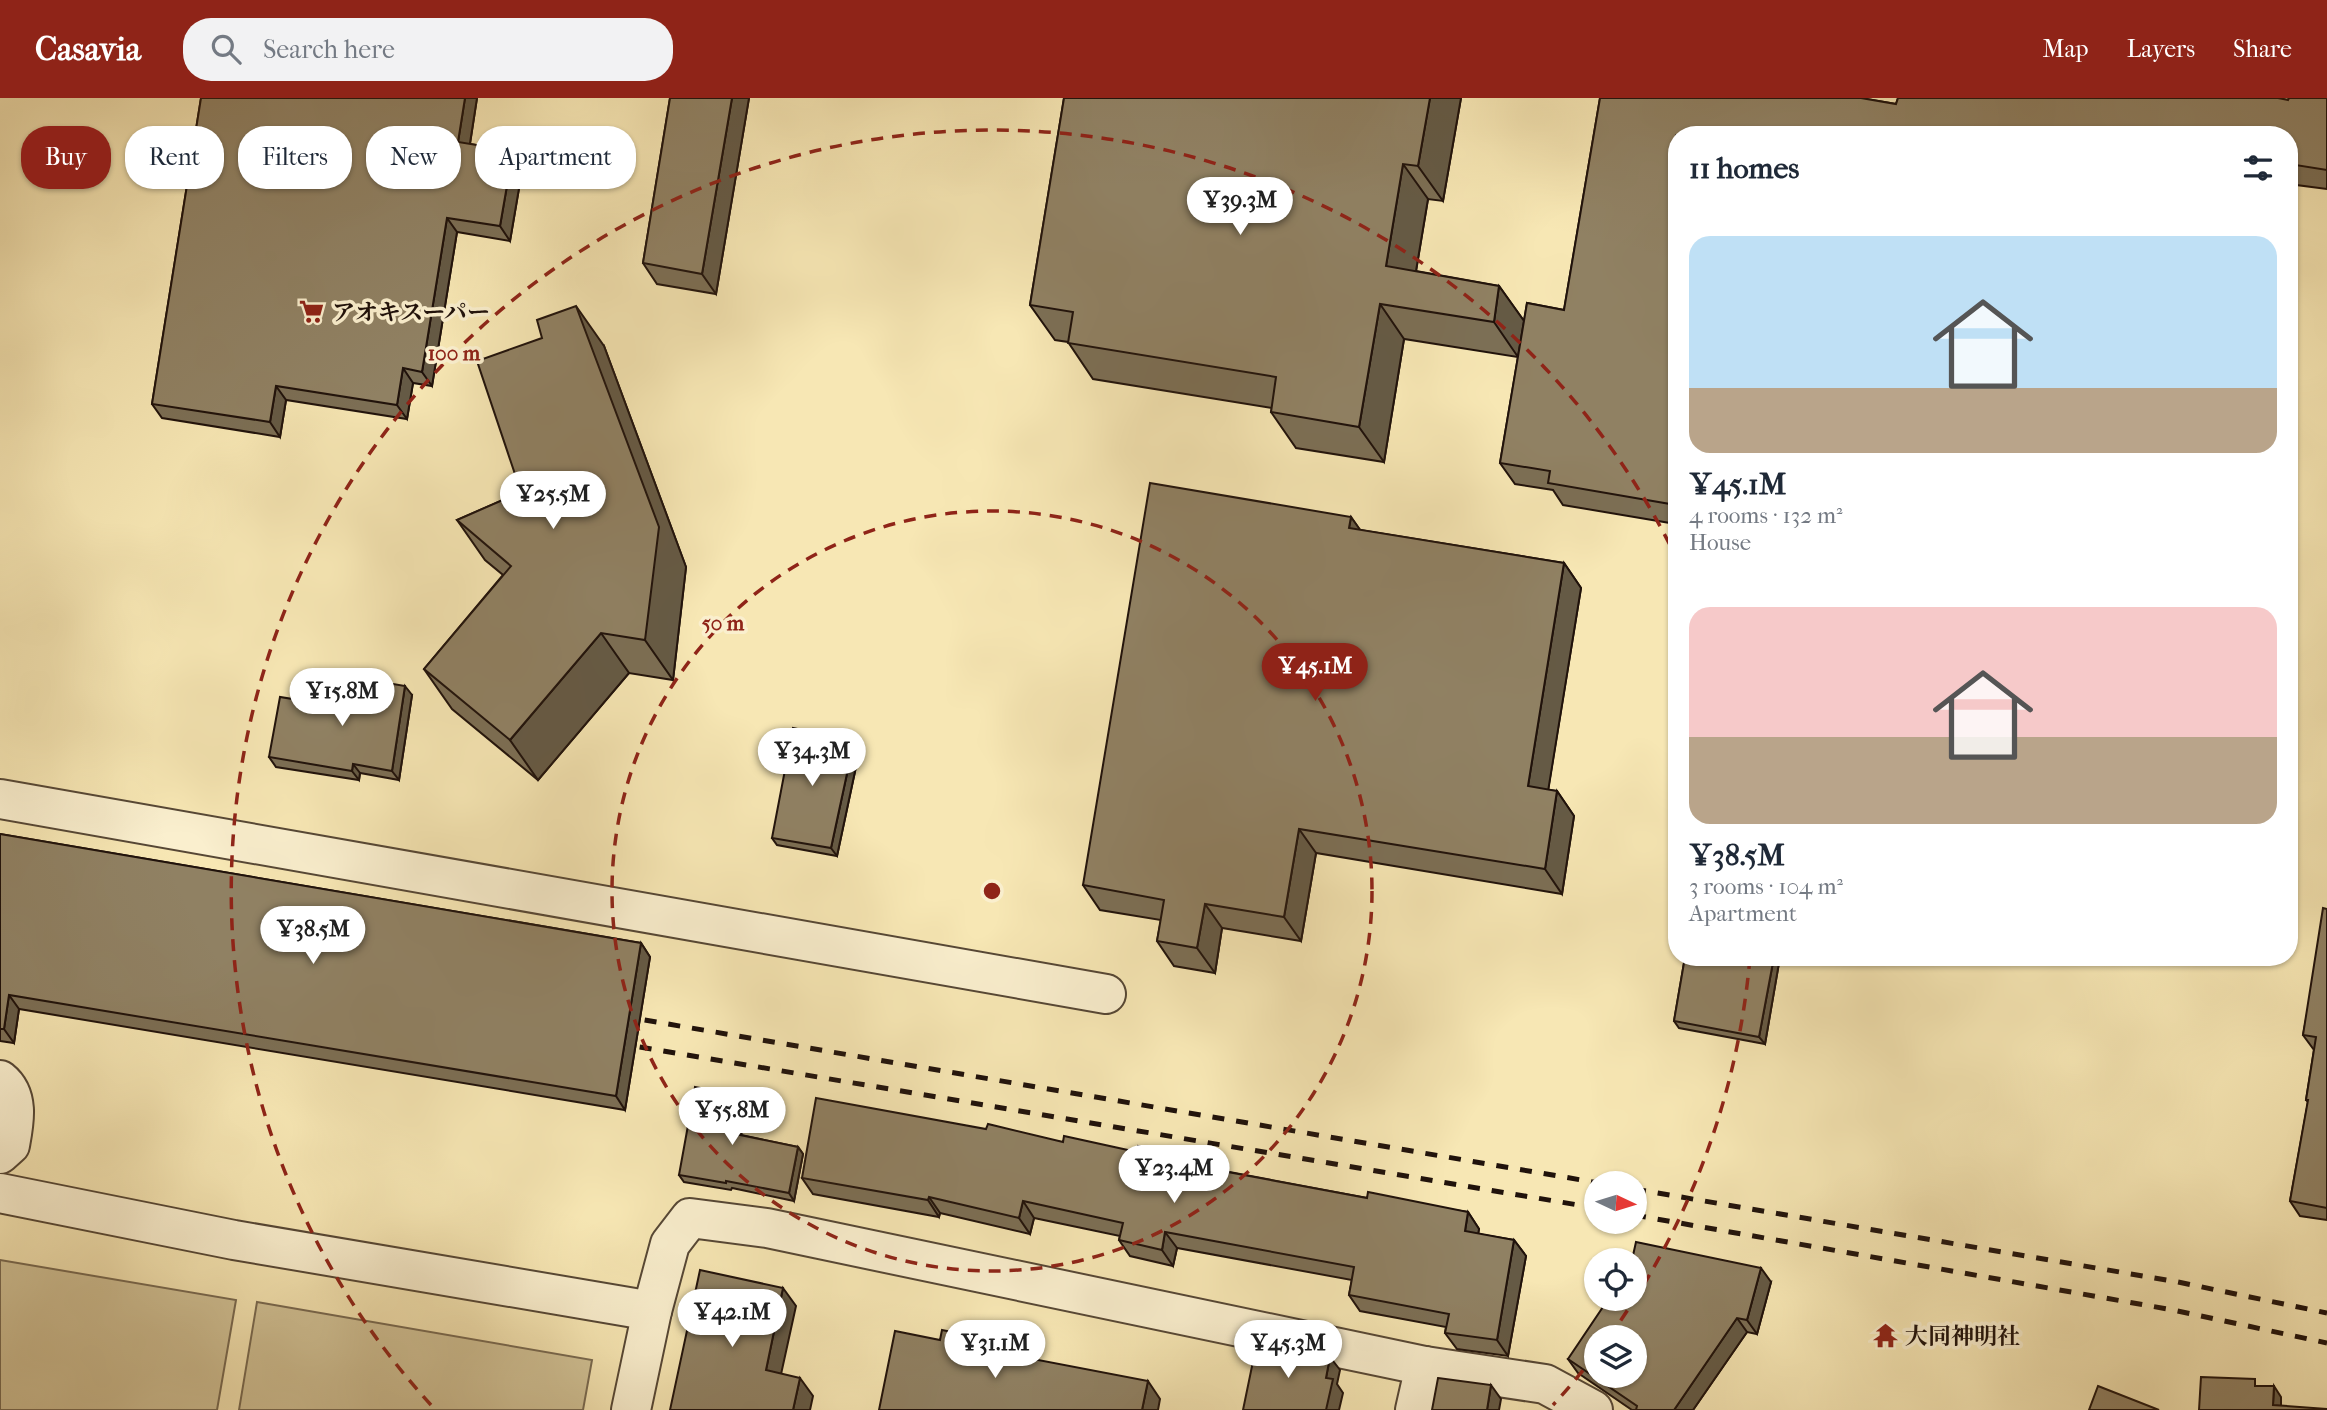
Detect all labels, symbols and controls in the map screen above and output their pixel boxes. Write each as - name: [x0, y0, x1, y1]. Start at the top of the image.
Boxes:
- search box: [183, 18, 673, 81]
- text: Casavia: [35, 30, 141, 69]
- icon: search: [207, 30, 245, 68]
- text: Search here: [263, 34, 395, 65]
- text: Map: [2043, 35, 2089, 63]
- text: Layers: [2127, 35, 2195, 63]
- text: Share: [2233, 35, 2292, 63]
- chip: Buy: [21, 126, 111, 189]
- chip: Rent: [125, 126, 224, 189]
- chip: Filters: [238, 126, 352, 189]
- chip: New: [366, 126, 461, 189]
- chip: Apartment: [475, 126, 636, 189]
- icon: filters: [2239, 149, 2277, 187]
- text: 11 homes: [1689, 151, 1799, 186]
- pin: ¥39.3M: [1183, 178, 1297, 237]
- text: ¥39.3M: [1203, 186, 1277, 213]
- icon: home: [1920, 281, 2046, 407]
- supermarket icon: アオキスーパー: [298, 298, 326, 326]
- place label: アオキスーパー: [332, 299, 490, 326]
- text: 100 m: [428, 341, 481, 365]
- text: ¥45.1M: [1689, 467, 1786, 502]
- pin: ¥25.5M: [496, 472, 610, 531]
- text: ¥25.5M: [516, 480, 590, 507]
- text: 4 rooms · 132 m²: [1689, 502, 1843, 529]
- text: House: [1689, 529, 1751, 556]
- text: 50 m: [702, 611, 745, 635]
- pin: ¥45.1M: [1258, 644, 1372, 703]
- text: ¥45.1M: [1278, 652, 1352, 679]
- icon: home: [1920, 652, 2046, 778]
- pin: ¥15.8M: [285, 668, 399, 728]
- text: ¥15.8M: [306, 677, 378, 704]
- pin: ¥34.3M: [755, 728, 869, 788]
- text: ¥34.3M: [774, 737, 850, 764]
- text: ¥38.5M: [1689, 838, 1785, 873]
- text: 3 rooms · 104 m²: [1689, 873, 1843, 900]
- centre of rings: [980, 879, 1004, 903]
- text: Apartment: [1689, 900, 1797, 927]
- pin: ¥38.5M: [256, 906, 370, 966]
- text: ¥38.5M: [276, 915, 350, 942]
- pin: ¥55.8M: [675, 1088, 789, 1147]
- text: ¥55.8M: [695, 1096, 769, 1123]
- pin: ¥23.4M: [1117, 1146, 1231, 1205]
- text: ¥23.4M: [1135, 1154, 1213, 1181]
- north arrow: [1584, 1171, 1647, 1234]
- map controls: [1584, 1171, 1647, 1388]
- button: locate: [1584, 1248, 1647, 1311]
- pin: ¥42.1M: [675, 1290, 789, 1349]
- text: ¥42.1M: [694, 1298, 770, 1325]
- pin: ¥31.1M: [938, 1320, 1052, 1380]
- pin: ¥45.3M: [1231, 1320, 1345, 1380]
- temple icon: 大同神明社: [1871, 1322, 1899, 1350]
- place label: 大同神明社: [1905, 1323, 2020, 1350]
- button: layers: [1584, 1325, 1647, 1388]
- text: ¥31.1M: [960, 1329, 1030, 1356]
- text: ¥45.3M: [1250, 1329, 1326, 1356]

